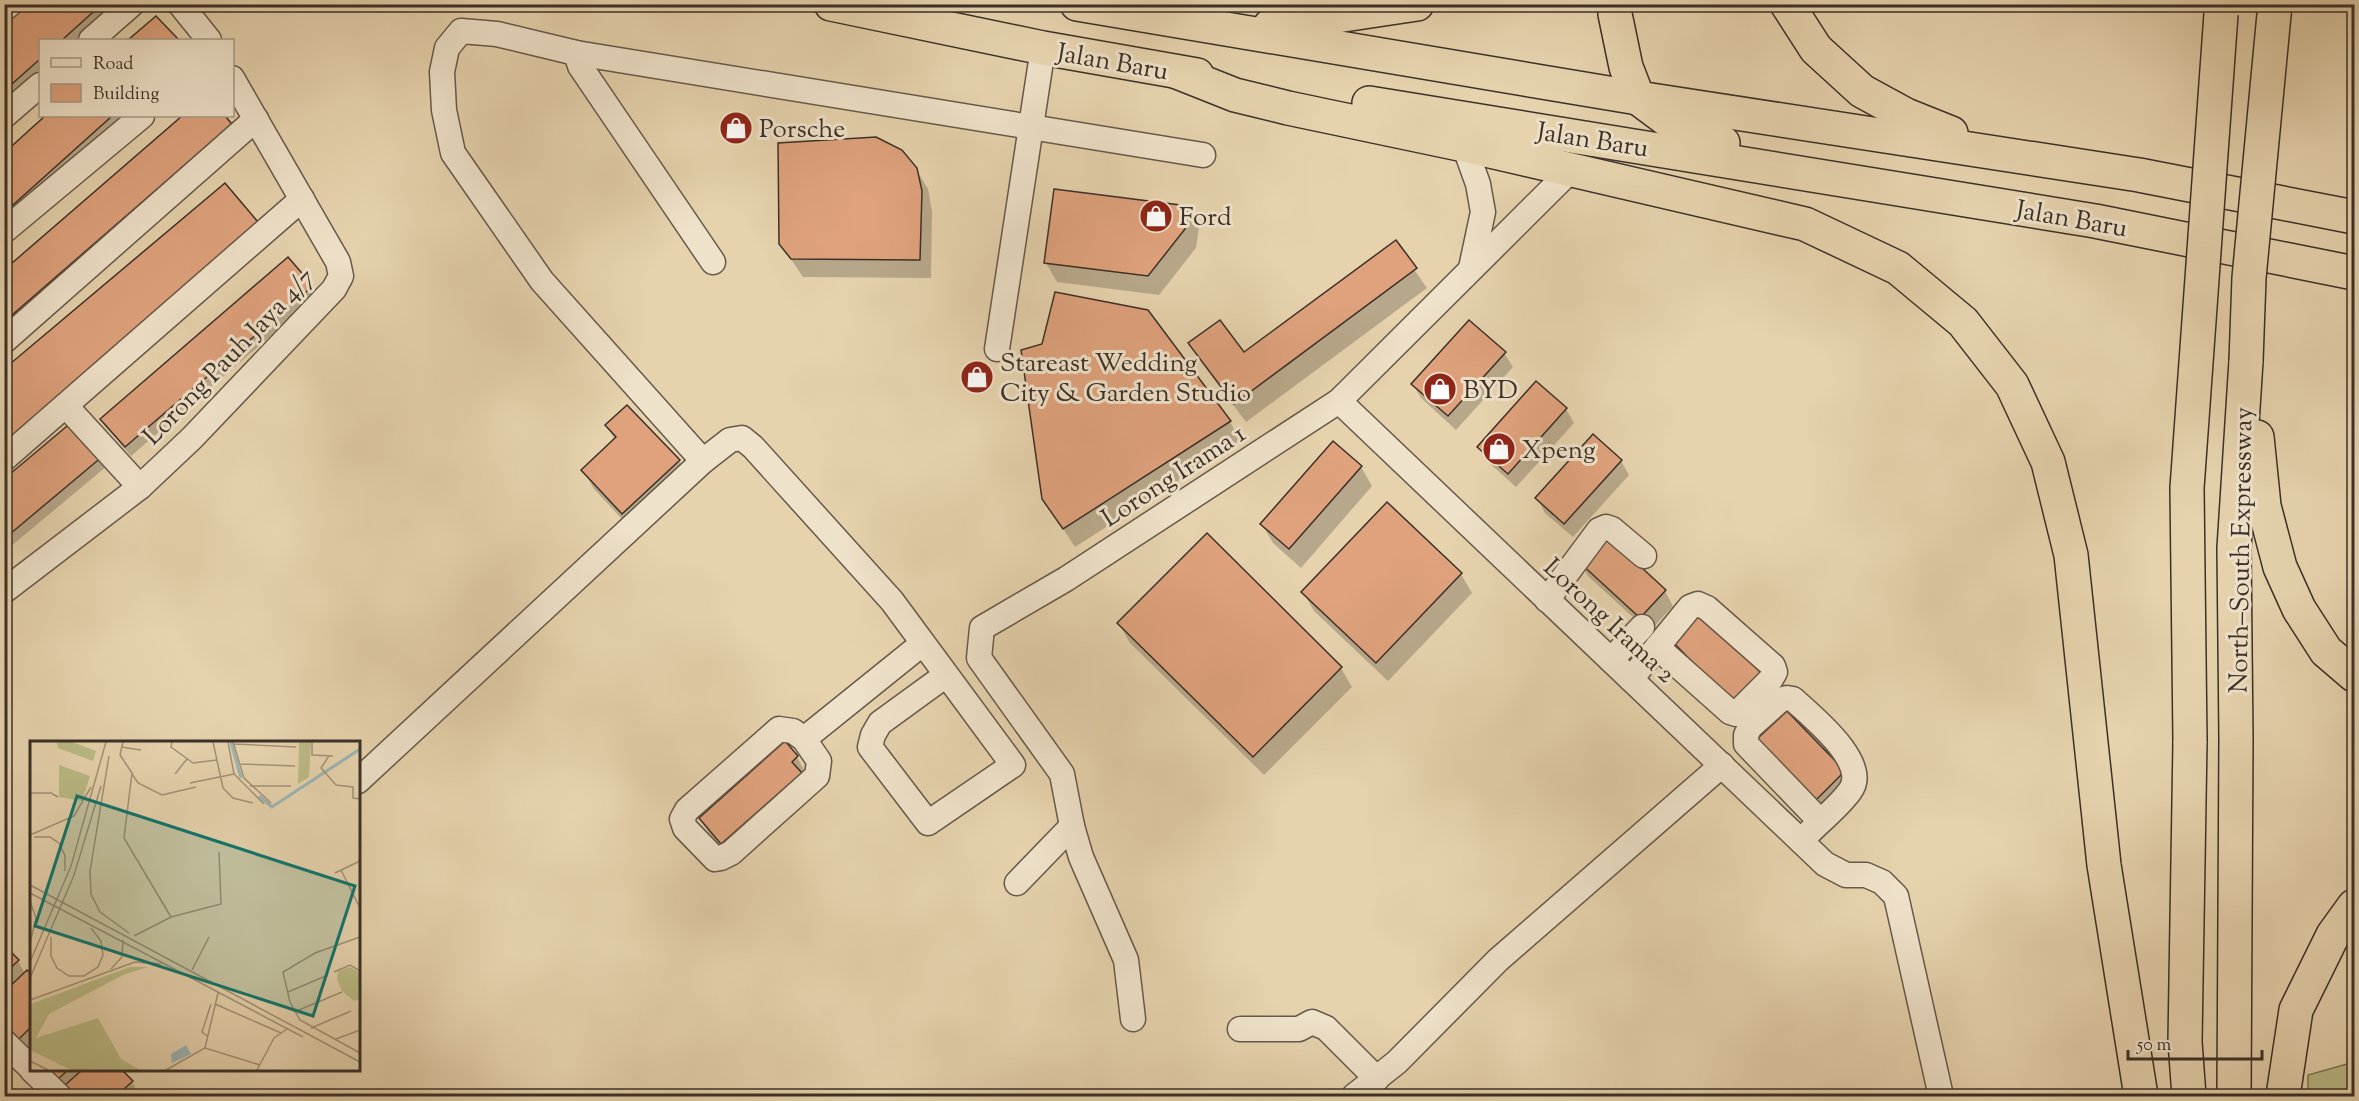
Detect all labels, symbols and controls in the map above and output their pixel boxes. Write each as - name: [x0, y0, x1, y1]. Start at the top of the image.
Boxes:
- street label: Jalan Baru: [1052, 35, 1171, 91]
- legend: [39, 39, 234, 117]
- text: Road: [93, 52, 133, 78]
- text: Building: [93, 82, 159, 108]
- shop icon: Porsche: [718, 110, 754, 146]
- place label: Porsche: [759, 112, 845, 149]
- street label: Jalan Baru: [1532, 114, 1651, 169]
- street label: Jalan Baru: [2011, 192, 2130, 248]
- shop icon: Ford: [1138, 198, 1174, 234]
- place label: Ford: [1179, 200, 1232, 237]
- street label: Lorong Pauh Jaya 4/7: [135, 261, 324, 455]
- place label: Stareast Wedding City & Garden Studio: [1000, 346, 1251, 413]
- shop icon: Stareast Wedding City & Garden Studio: [959, 359, 995, 395]
- shop icon: BYD: [1422, 371, 1458, 407]
- place label: BYD: [1463, 373, 1518, 410]
- street label: North–South Expressway: [2222, 407, 2263, 693]
- street label: Lorong Irama 1: [1095, 416, 1254, 538]
- shop icon: Xpeng: [1481, 431, 1517, 467]
- place label: Xpeng: [1522, 433, 1596, 470]
- street label: Lorong Irama 2: [1534, 551, 1683, 693]
- inset map: [30, 741, 360, 1071]
- scale bar: [2128, 1023, 2262, 1061]
- text: 50 m: [2136, 1033, 2172, 1059]

